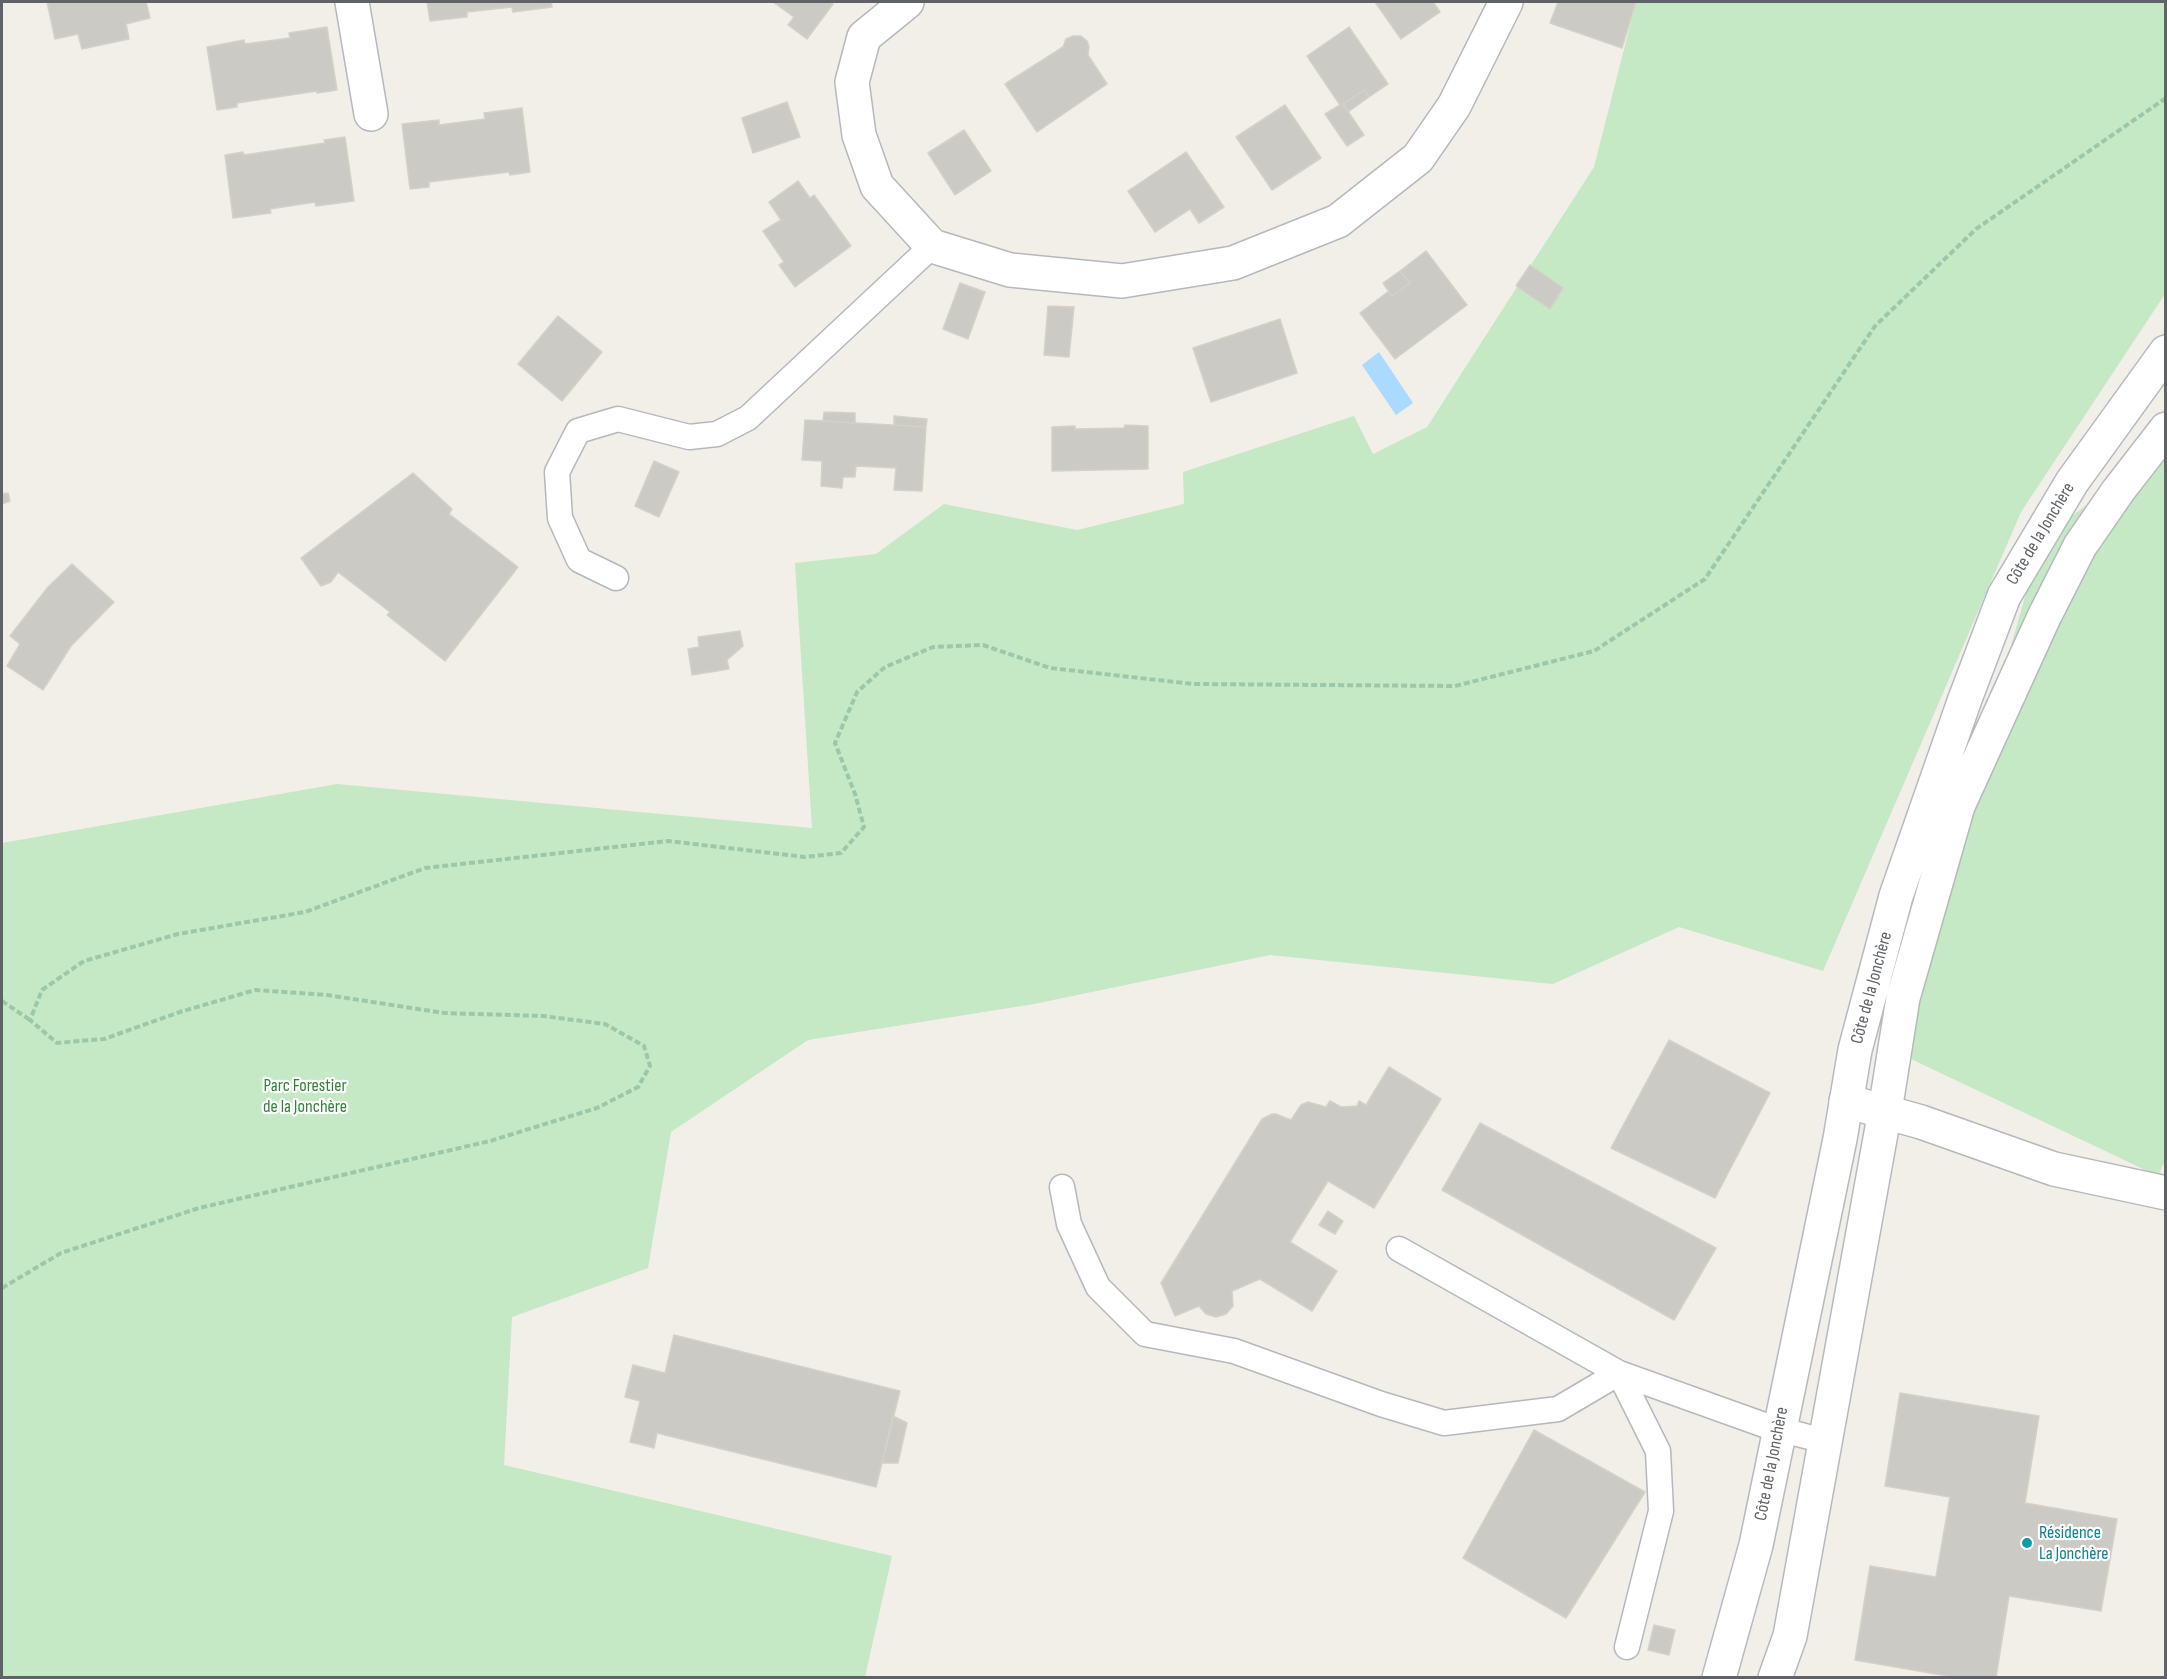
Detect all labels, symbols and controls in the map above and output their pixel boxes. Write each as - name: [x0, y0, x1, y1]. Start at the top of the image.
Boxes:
- street label: Côte de la Jonchère: [2002, 479, 2080, 589]
- street label: Côte de la Jonchère: [1847, 929, 1897, 1047]
- park label: Parc Forestier de la Jonchère: [263, 1075, 347, 1118]
- street label: Côte de la Jonchère: [1750, 1405, 1794, 1523]
- place label: Résidence La Jonchère: [2039, 1522, 2109, 1564]
- marker: Résidence La Jonchère: [2020, 1536, 2034, 1550]

